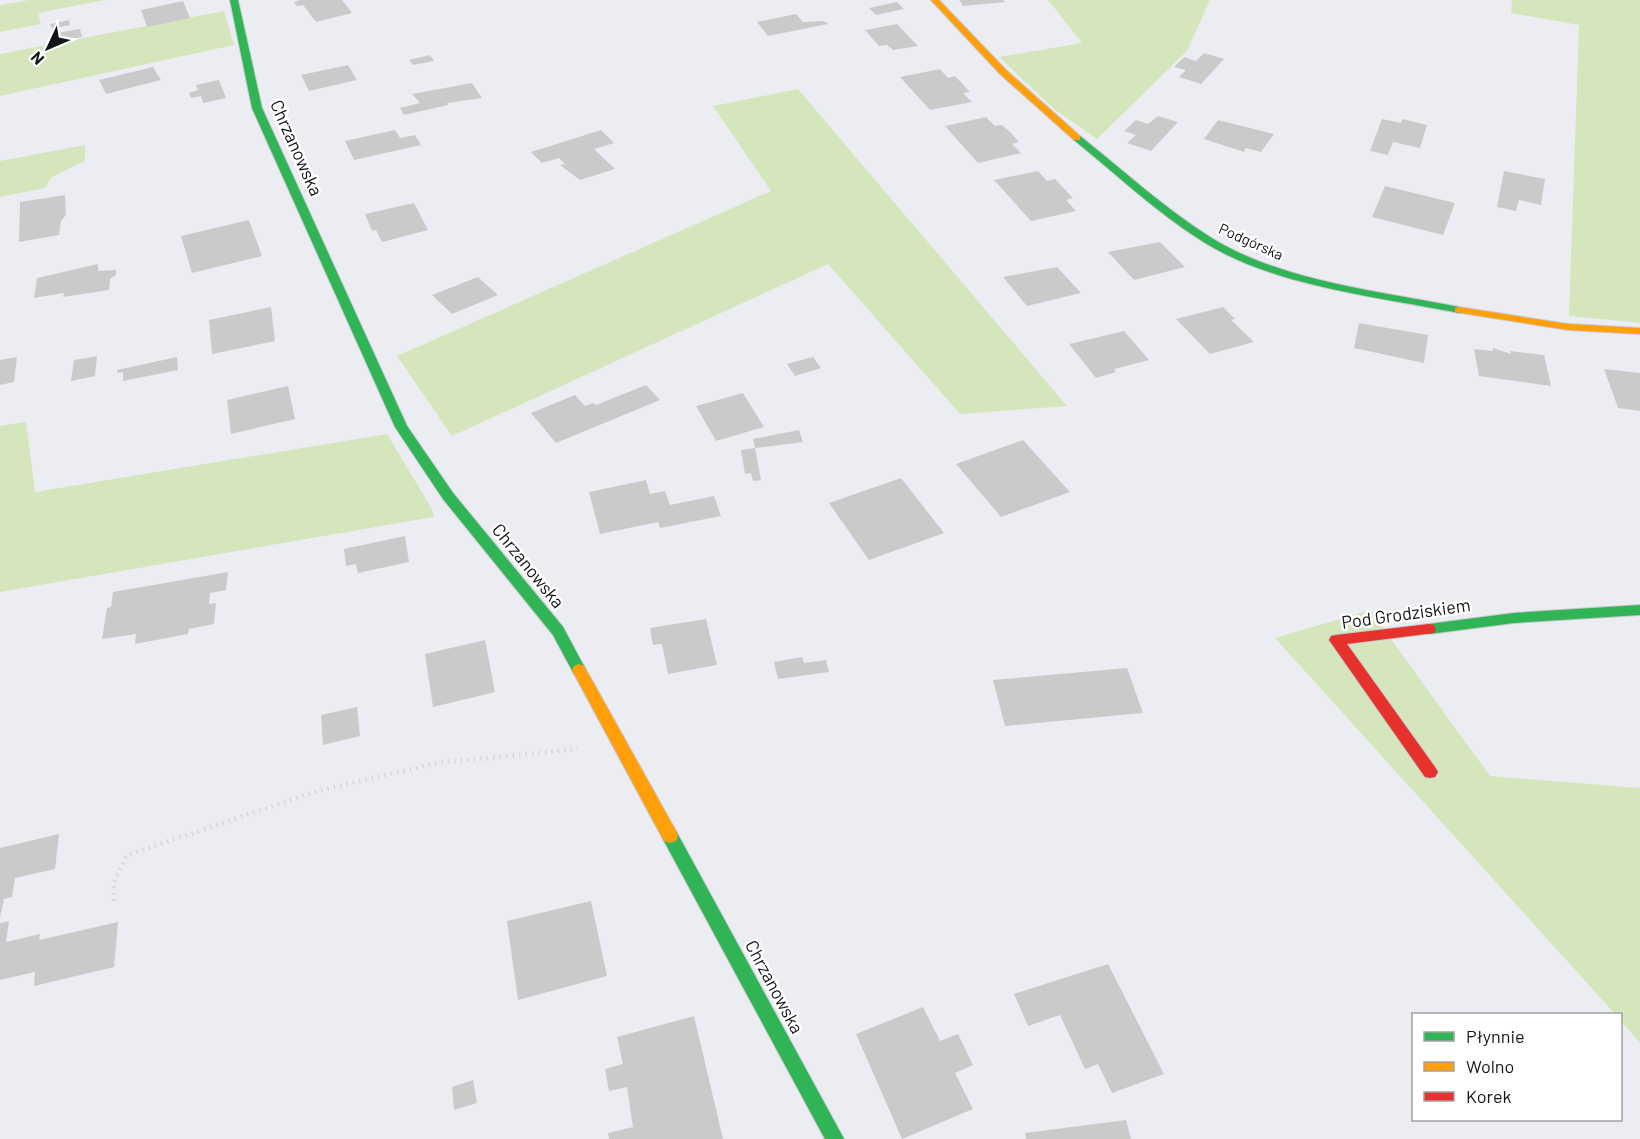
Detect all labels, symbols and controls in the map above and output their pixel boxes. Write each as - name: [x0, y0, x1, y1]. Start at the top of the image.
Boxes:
- north arrow: [18, 18, 78, 78]
- text: N: [26, 48, 47, 69]
- street label: Chrzanowska: [266, 96, 328, 199]
- street label: Podgórska: [1216, 219, 1286, 263]
- street label: Chrzanowska: [488, 519, 570, 612]
- street label: Pod Grodziskiem: [1340, 593, 1472, 633]
- street label: Chrzanowska: [741, 936, 809, 1037]
- legend: [1412, 1013, 1622, 1121]
- text: Płynnie: [1466, 1025, 1525, 1047]
- text: Wolno: [1466, 1055, 1514, 1077]
- text: Korek: [1466, 1085, 1512, 1107]

